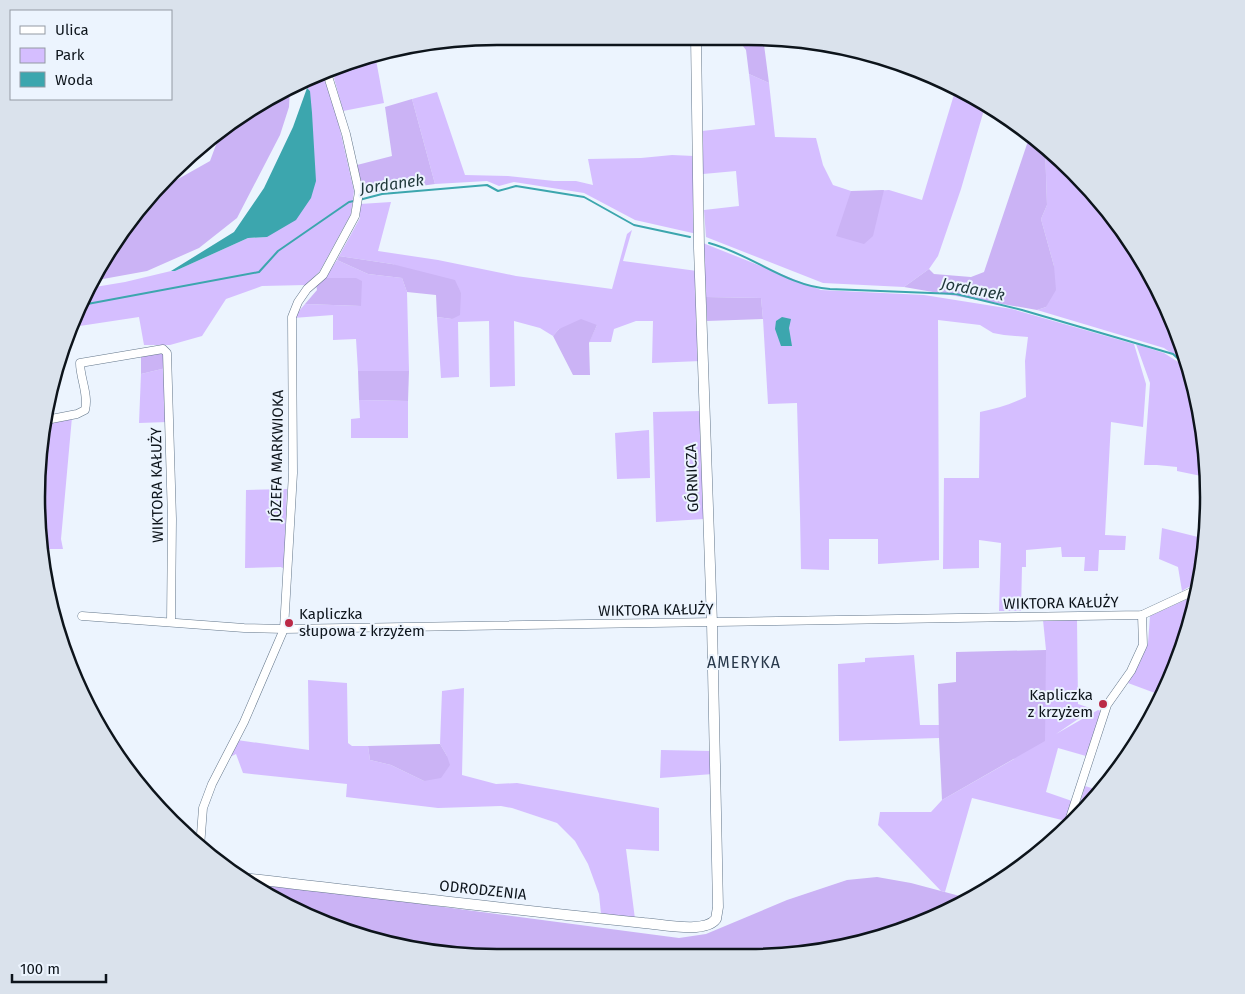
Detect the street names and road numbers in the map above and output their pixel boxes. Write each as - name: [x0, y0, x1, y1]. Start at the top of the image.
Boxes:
- street label: JÓZEFA MARKWIOKA: [267, 389, 287, 522]
- street label: WIKTORA KAŁUŻY: [147, 426, 167, 543]
- street label: GÓRNICZA: [682, 443, 702, 512]
- street label: WIKTORA KAŁUŻY: [1003, 593, 1120, 613]
- street label: WIKTORA KAŁUŻY: [598, 600, 715, 620]
- street label: ODRODZENIA: [438, 876, 528, 904]

